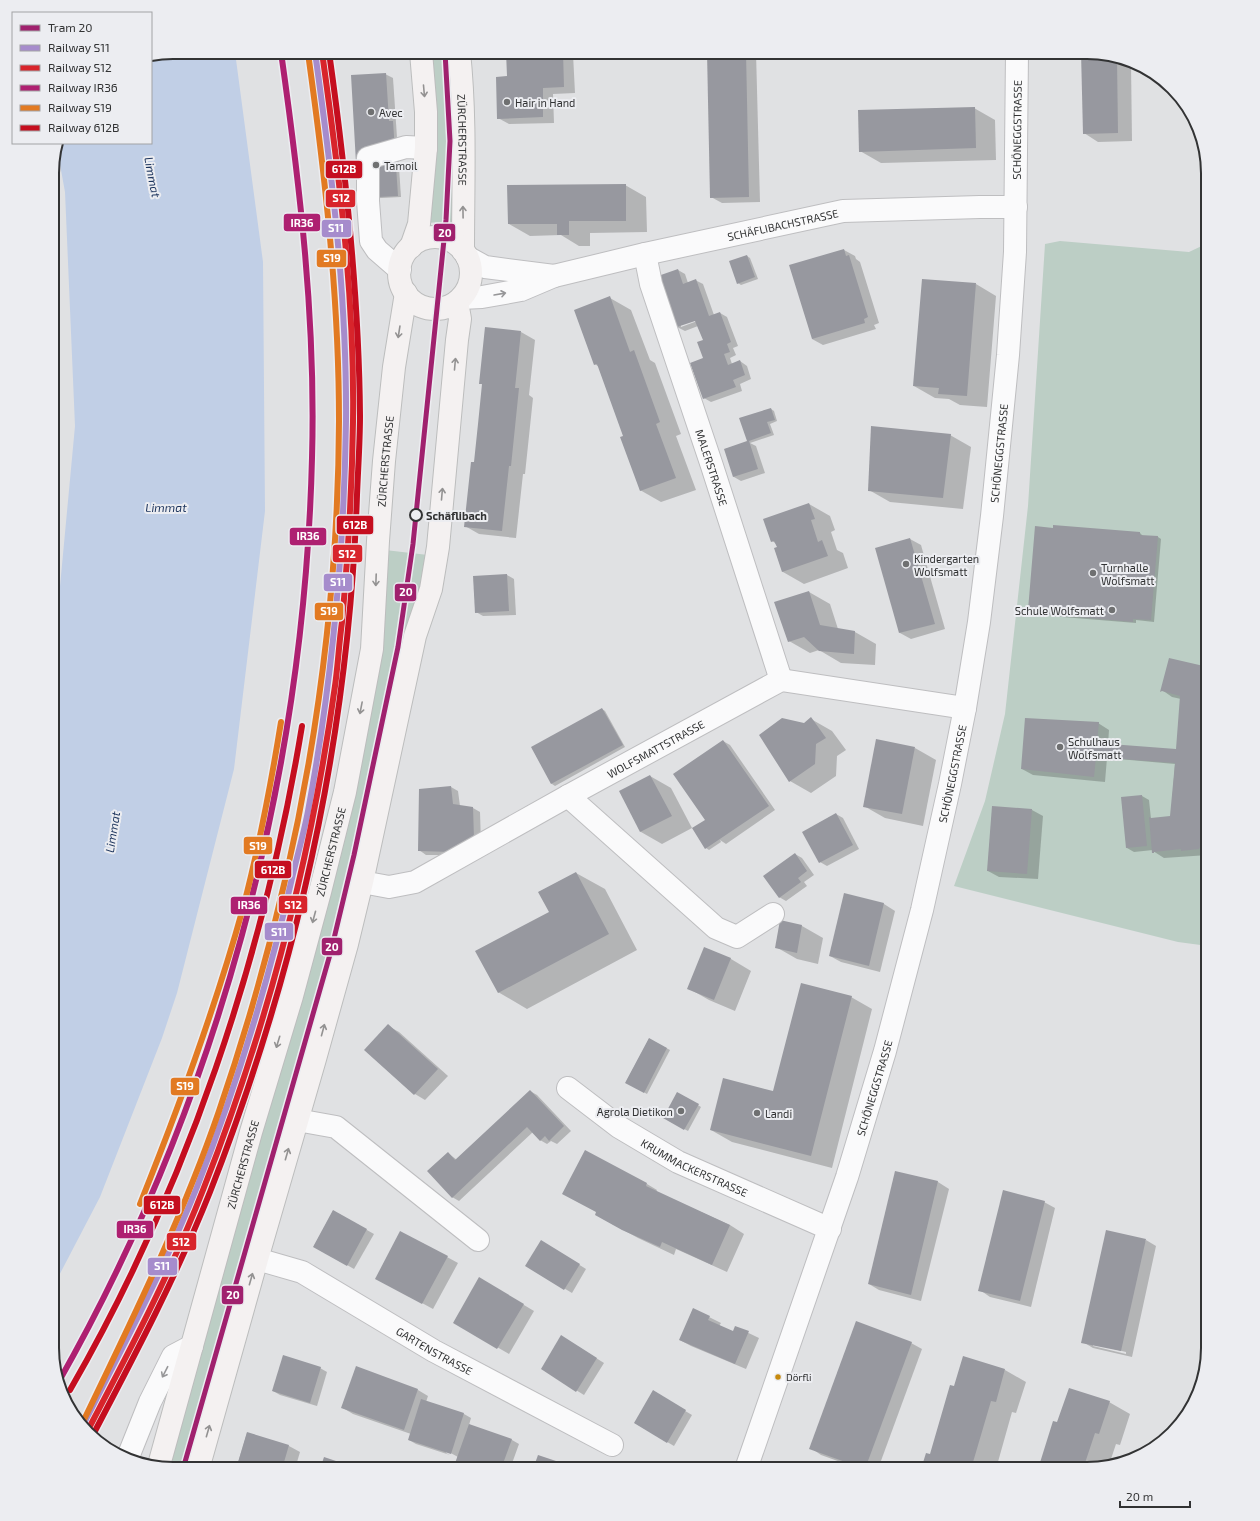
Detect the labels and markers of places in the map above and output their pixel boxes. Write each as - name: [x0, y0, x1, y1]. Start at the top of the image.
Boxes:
- place label: Hair in Hand: [515, 96, 575, 109]
- marker: Hair in Hand: [502, 97, 512, 107]
- place label: Avec: [379, 106, 403, 119]
- marker: Avec: [366, 107, 376, 117]
- place label: Tamoil: [384, 159, 418, 172]
- marker: Tamoil: [371, 160, 381, 170]
- marker: Schäflibach: [409, 508, 423, 522]
- place label: Schäflibach: [426, 509, 487, 522]
- place label: Kindergarten Wolfsmatt: [914, 552, 979, 578]
- marker: Kindergarten Wolfsmatt: [901, 559, 911, 569]
- place label: Turnhalle Wolfsmatt: [1101, 561, 1155, 587]
- marker: Turnhalle Wolfsmatt: [1088, 568, 1098, 578]
- place label: Schule Wolfsmatt: [1015, 604, 1104, 617]
- marker: Schule Wolfsmatt: [1107, 605, 1117, 615]
- place label: Schulhaus Wolfsmatt: [1068, 735, 1122, 761]
- marker: Schulhaus Wolfsmatt: [1055, 742, 1065, 752]
- place label: Agrola Dietikon: [597, 1105, 673, 1118]
- marker: Agrola Dietikon: [676, 1106, 686, 1116]
- place label: Landi: [765, 1107, 792, 1120]
- marker: Landi: [752, 1108, 762, 1118]
- place label: Dörfli: [786, 1371, 812, 1383]
- marker: Dörfli: [773, 1372, 783, 1382]

